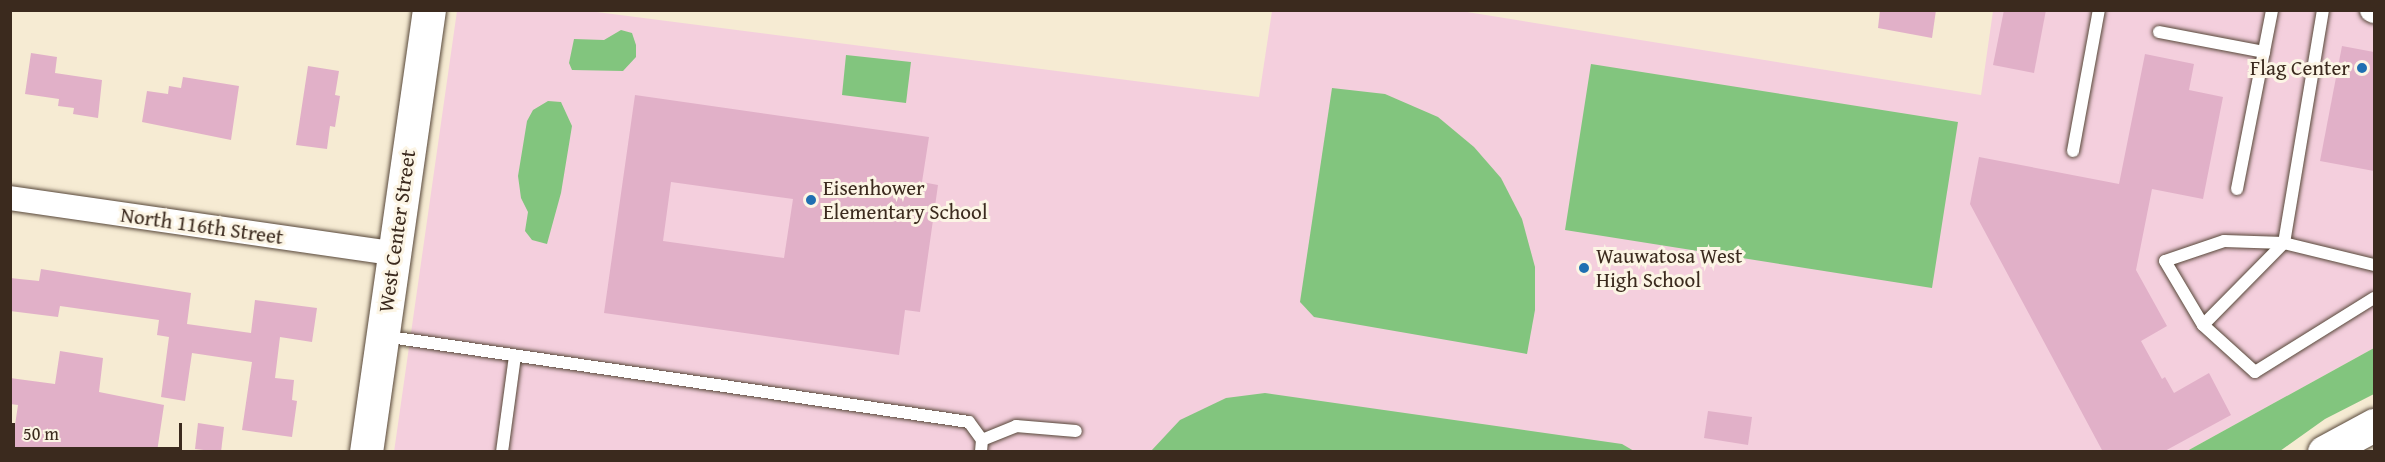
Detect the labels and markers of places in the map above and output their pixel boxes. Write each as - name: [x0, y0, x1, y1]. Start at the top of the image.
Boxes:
- place label: Flag Center: [2250, 55, 2350, 81]
- marker: Flag Center: [2355, 61, 2369, 75]
- place label: Eisenhower Elementary School: [823, 175, 988, 225]
- marker: Eisenhower Elementary School: [804, 193, 818, 207]
- place label: Wauwatosa West High School: [1596, 243, 1742, 293]
- marker: Wauwatosa West High School: [1577, 261, 1591, 275]

